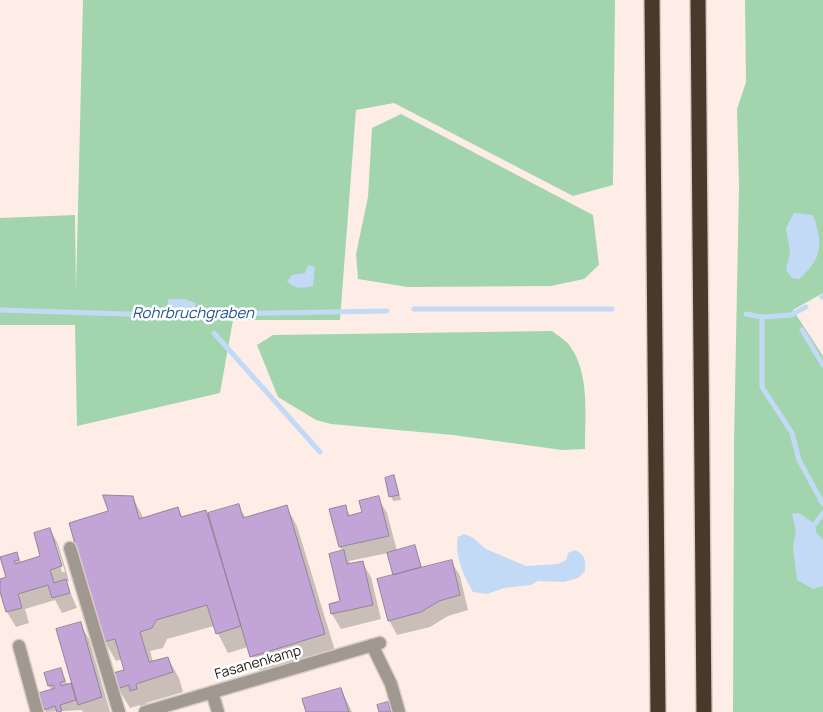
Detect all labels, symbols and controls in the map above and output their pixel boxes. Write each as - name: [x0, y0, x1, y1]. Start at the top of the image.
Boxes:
- water label: Rohrbruchgraben: [132, 305, 254, 323]
- street label: Fasanenkamp: [213, 643, 303, 683]

